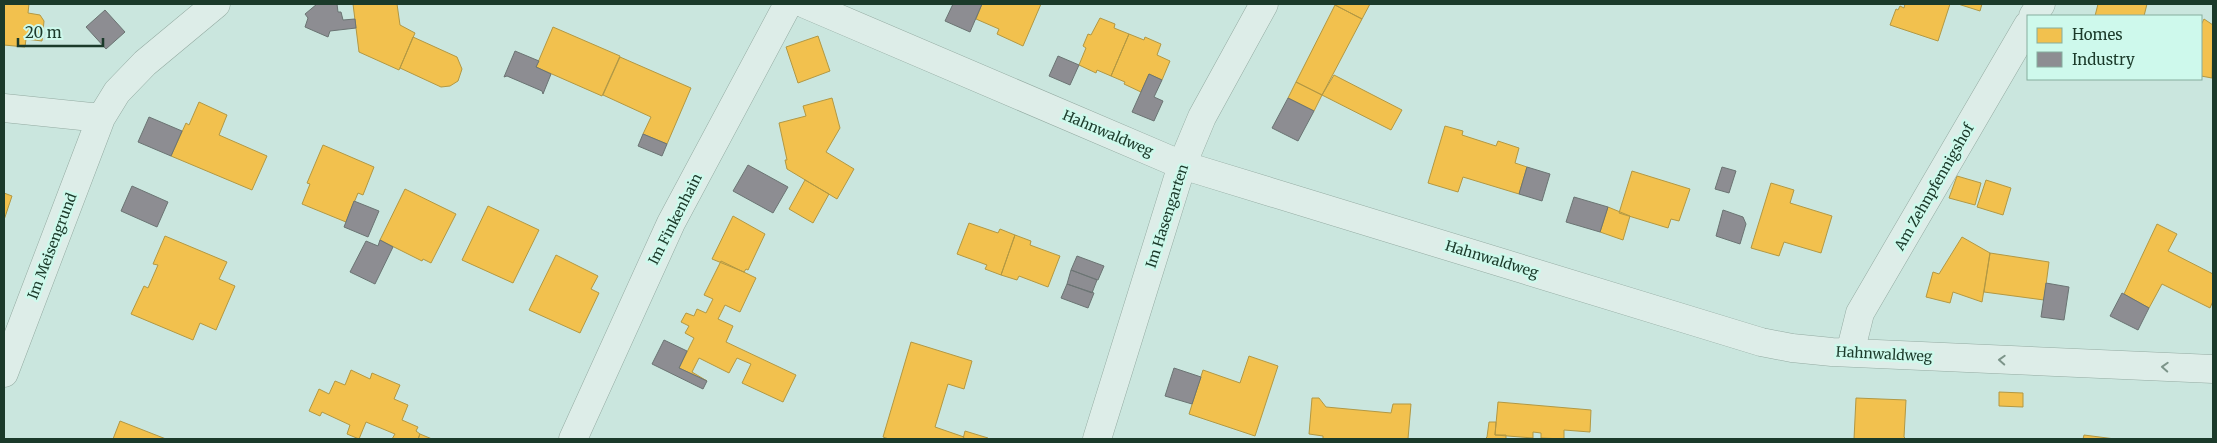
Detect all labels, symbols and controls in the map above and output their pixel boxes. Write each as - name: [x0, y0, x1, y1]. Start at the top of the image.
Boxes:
- scale bar: [18, 15, 102, 47]
- legend: [2027, 15, 2202, 80]
- text: 20 m: [25, 23, 62, 42]
- text: Homes: [2072, 25, 2123, 44]
- text: Industry: [2072, 50, 2135, 69]
- street label: Hahnwaldweg: [1060, 106, 1156, 160]
- street label: Am Zehnpfennigshof: [1890, 120, 1978, 254]
- street label: Im Hasengarten: [1142, 162, 1192, 270]
- street label: Im Finkenhain: [644, 170, 706, 268]
- street label: Im Meisengrund: [23, 190, 81, 302]
- street label: Hahnwaldweg: [1443, 236, 1541, 282]
- street label: Hahnwaldweg: [1835, 342, 1933, 366]
- one-way arrow: [1998, 354, 2006, 365]
- one-way arrow: [2160, 362, 2168, 372]

